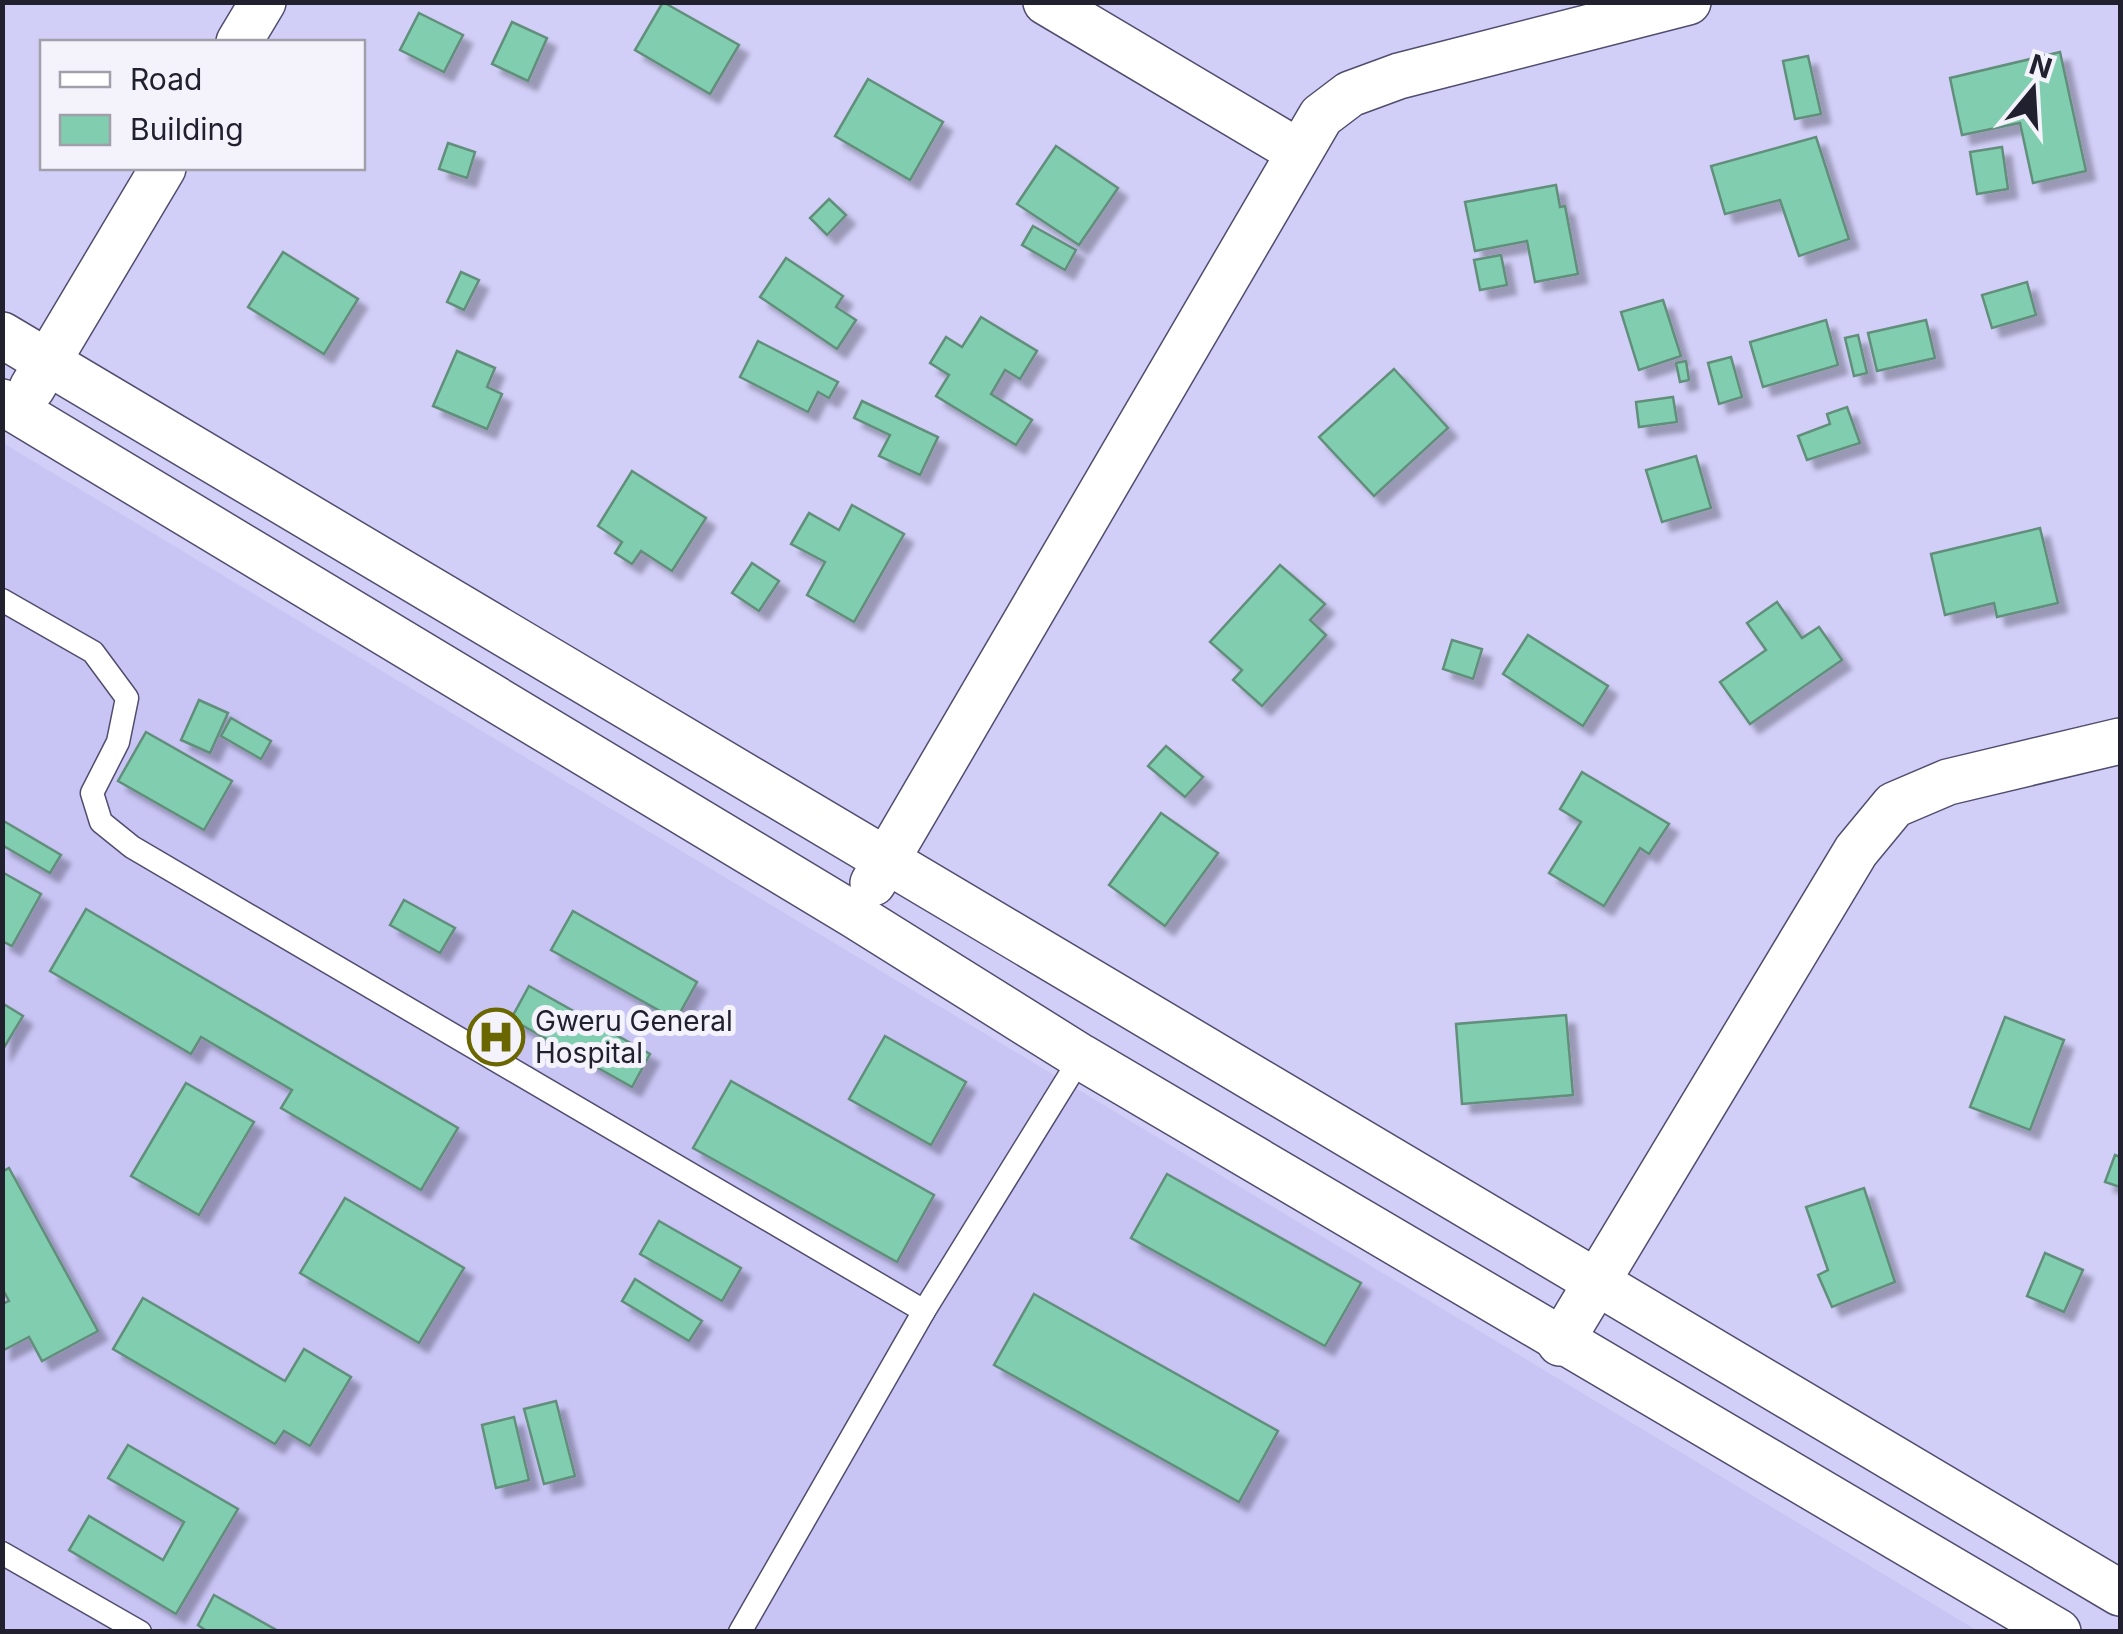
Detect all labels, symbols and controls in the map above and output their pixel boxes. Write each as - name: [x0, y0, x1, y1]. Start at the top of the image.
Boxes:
- legend: [40, 40, 365, 170]
- north arrow: [1983, 40, 2083, 140]
- text: N: [2025, 47, 2056, 86]
- text: Road: [130, 61, 202, 97]
- text: Building: [130, 111, 244, 147]
- place label: Gweru General Hospital: [535, 1004, 733, 1070]
- hospital icon: Gweru General Hospital: [466, 1007, 526, 1067]

